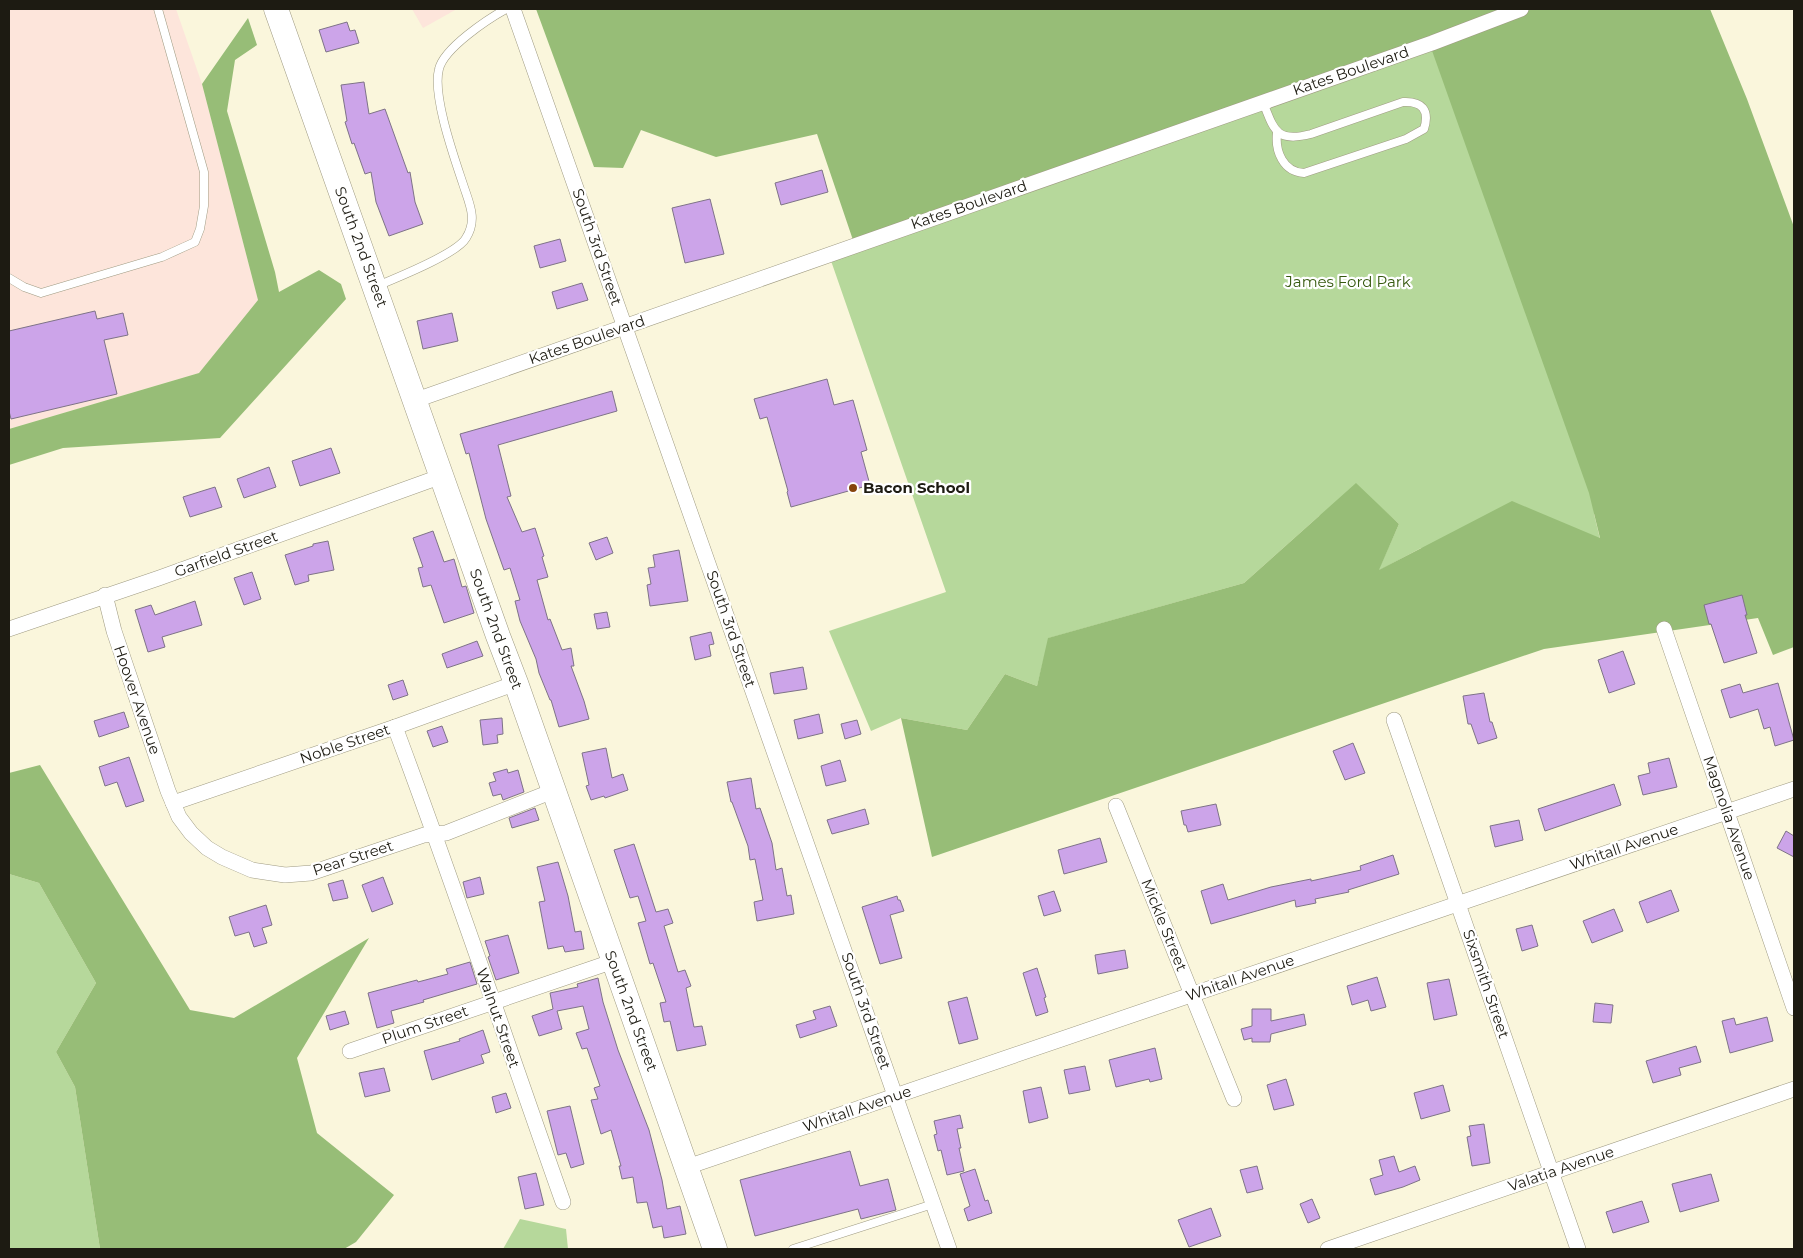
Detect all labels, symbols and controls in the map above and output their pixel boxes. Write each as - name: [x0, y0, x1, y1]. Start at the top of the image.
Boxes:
- street label: Kates Boulevard: [1290, 42, 1412, 99]
- street label: Kates Boulevard: [908, 176, 1030, 233]
- street label: South 2nd Street: [331, 184, 392, 310]
- street label: South 3rd Street: [569, 186, 626, 308]
- park label: James Ford Park: [1284, 272, 1411, 291]
- street label: Kates Boulevard: [526, 311, 648, 368]
- place label: Bacon School: [863, 478, 970, 497]
- marker: Bacon School: [847, 482, 859, 494]
- street label: Garfield Street: [172, 526, 280, 581]
- street label: South 2nd Street: [466, 566, 527, 692]
- street label: South 3rd Street: [703, 568, 760, 690]
- street label: Hoover Avenue: [110, 643, 165, 757]
- street label: Noble Street: [297, 719, 392, 768]
- street label: Magnolia Avenue: [1699, 753, 1760, 883]
- street label: Whitall Avenue: [1567, 819, 1681, 874]
- street label: Pear Street: [310, 836, 396, 879]
- street label: Mickle Street: [1137, 876, 1192, 974]
- street label: Sixsmith Street: [1459, 927, 1514, 1041]
- street label: South 2nd Street: [601, 948, 662, 1074]
- street label: South 3rd Street: [838, 950, 895, 1072]
- street label: Whitall Avenue: [1183, 950, 1297, 1005]
- street label: Walnut Street: [473, 965, 524, 1070]
- street label: Plum Street: [379, 1001, 471, 1048]
- street label: Whitall Avenue: [800, 1081, 914, 1136]
- street label: Valatia Avenue: [1505, 1141, 1616, 1196]

